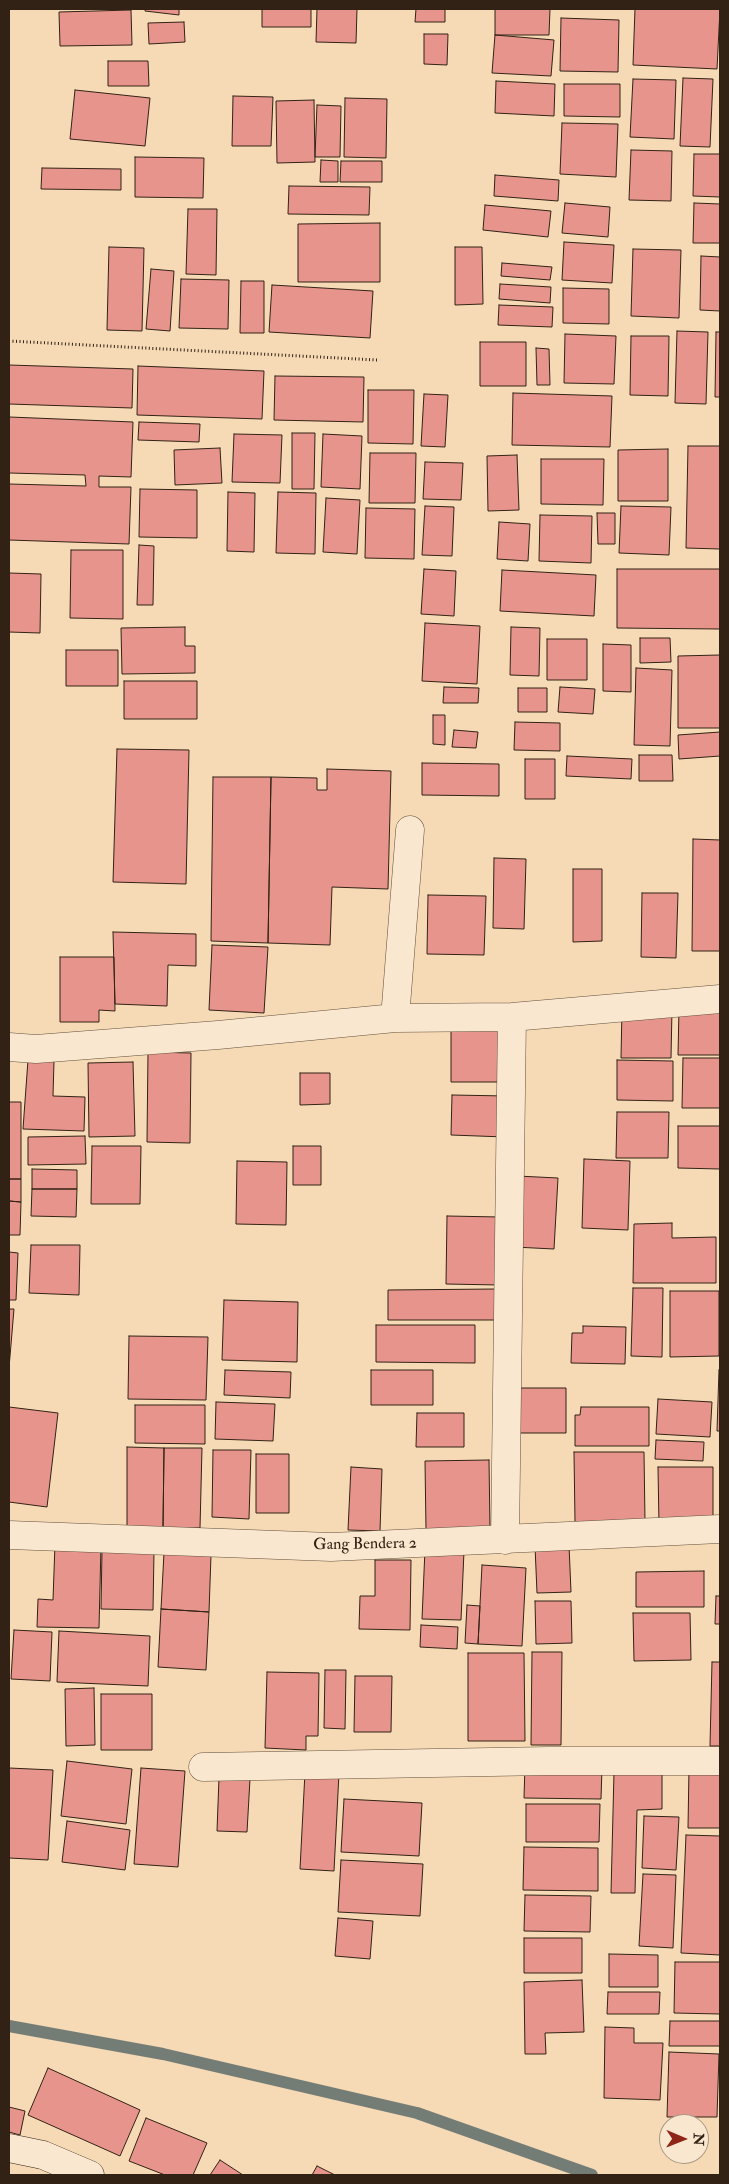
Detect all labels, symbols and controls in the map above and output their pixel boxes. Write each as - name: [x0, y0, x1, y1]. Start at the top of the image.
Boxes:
- street label: Gang Bendera 2: [313, 1534, 417, 1556]
- north arrow: [659, 2114, 709, 2164]
- text: N: [690, 2133, 707, 2146]

